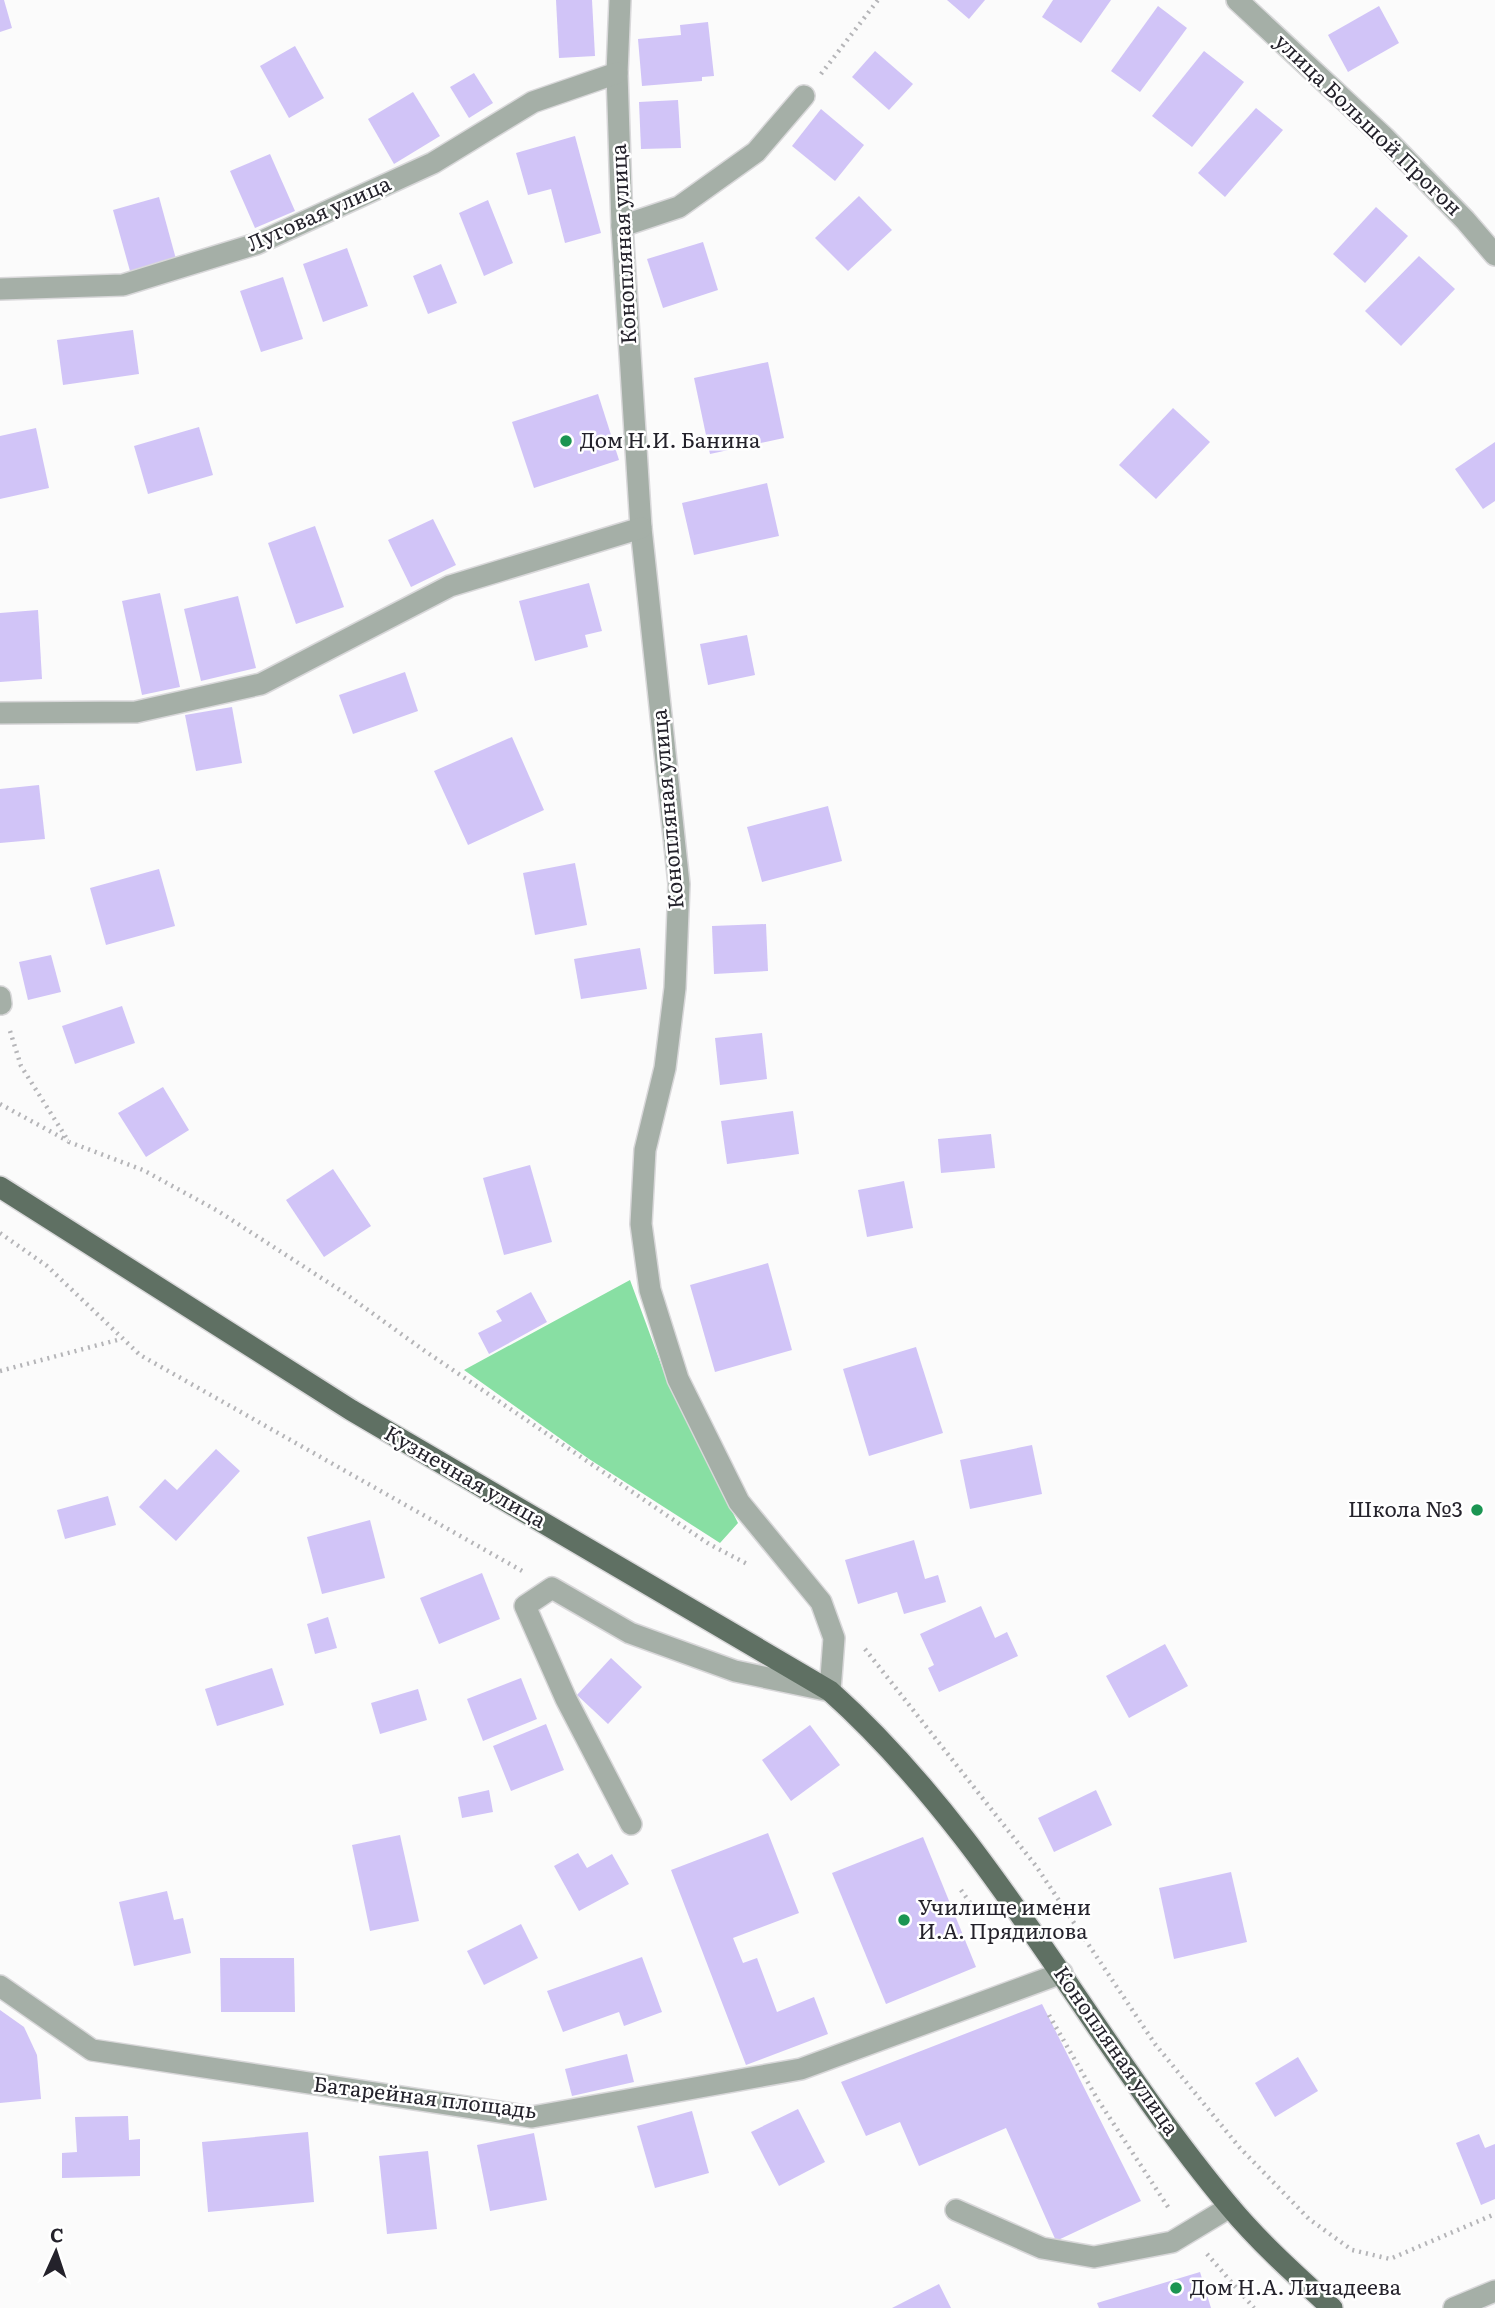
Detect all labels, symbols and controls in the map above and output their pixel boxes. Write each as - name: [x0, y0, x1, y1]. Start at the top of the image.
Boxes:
- street label: улица Большой Прогон: [1269, 25, 1471, 221]
- street label: Конопляная улица: [601, 142, 642, 345]
- street label: Луговая улица: [241, 166, 396, 257]
- place label: Дом Н.И. Банина: [580, 423, 761, 454]
- marker: Дом Н.И. Банина: [558, 433, 574, 449]
- street label: Конопляная улица: [641, 707, 690, 911]
- street label: Кузнечная улица: [380, 1416, 554, 1534]
- place label: Школа №3: [1348, 1492, 1463, 1523]
- marker: Школа №3: [1469, 1502, 1485, 1518]
- place label: Училище имени И.А. Прядилова: [918, 1890, 1091, 1945]
- marker: Училище имени И.А. Прядилова: [896, 1912, 912, 1928]
- street label: Конопляная улица: [1048, 1958, 1189, 2141]
- street label: Батарейная площадь: [312, 2066, 539, 2125]
- north arrow: [21, 2217, 91, 2287]
- text: С: [49, 2220, 64, 2248]
- place label: Дом Н.А. Личадеева: [1190, 2270, 1402, 2301]
- marker: Дом Н.А. Личадеева: [1168, 2280, 1184, 2296]

